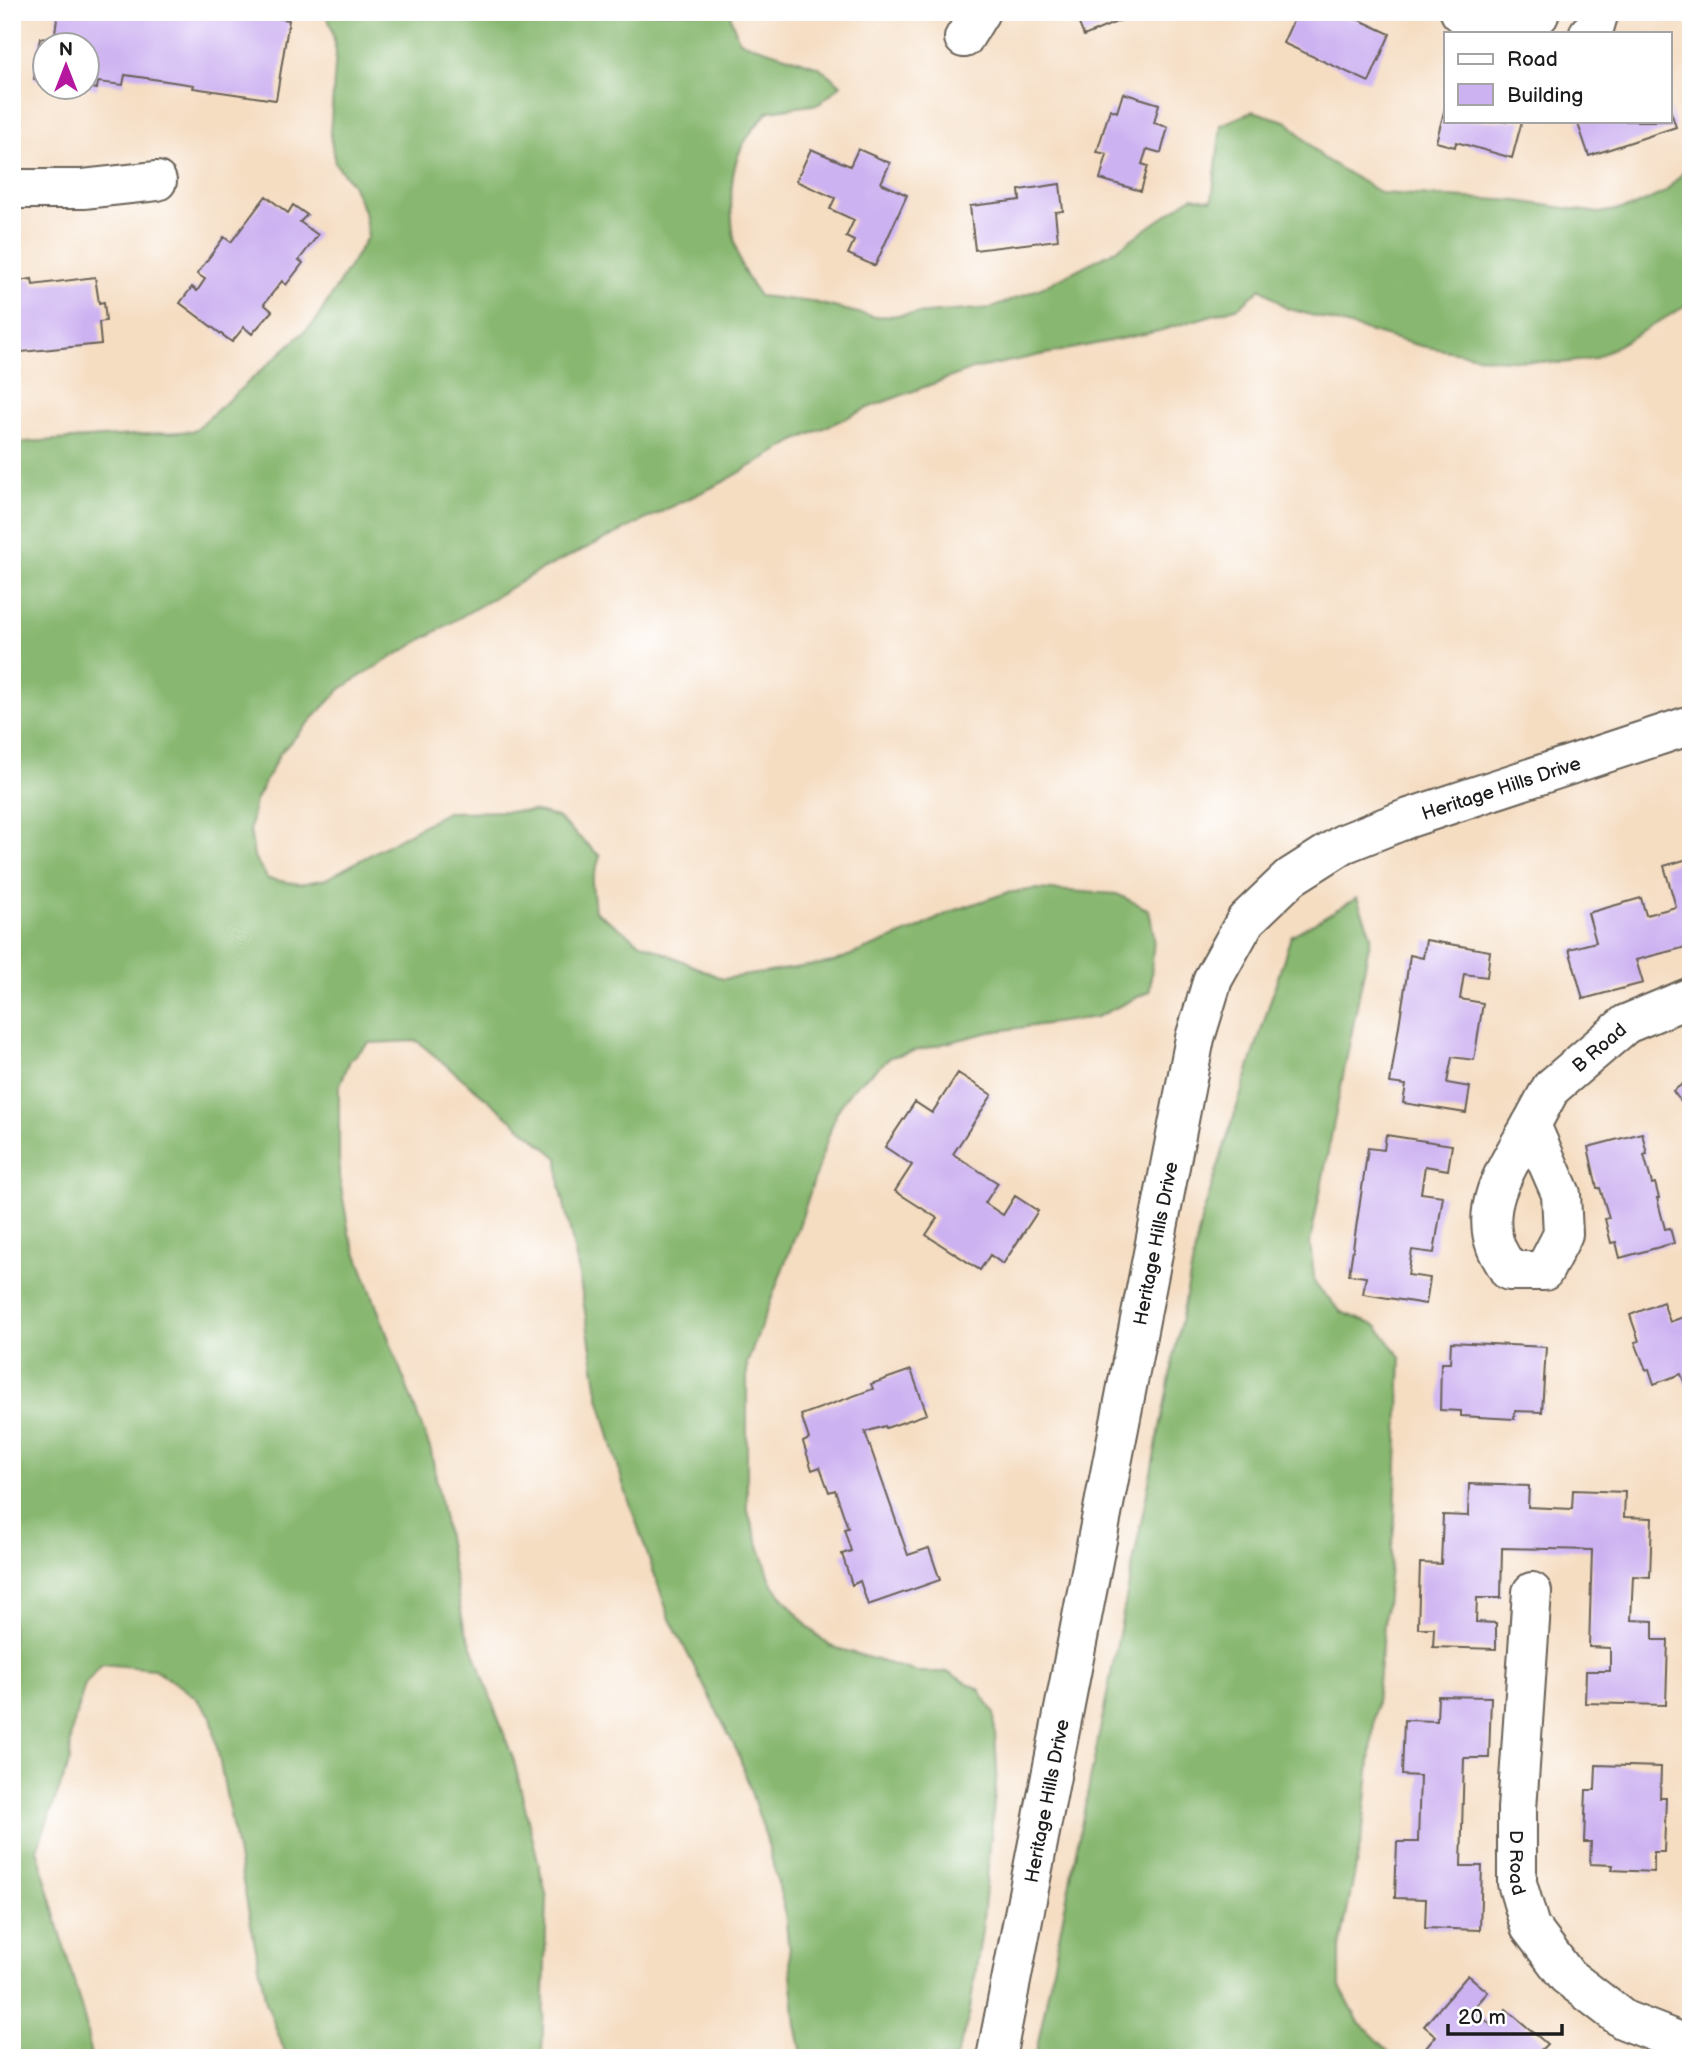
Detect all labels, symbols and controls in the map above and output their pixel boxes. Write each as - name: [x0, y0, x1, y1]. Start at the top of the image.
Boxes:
- north arrow: [32, 32, 102, 102]
- legend: [1444, 32, 1672, 122]
- text: N: [59, 39, 73, 62]
- text: Road: [1507, 47, 1558, 72]
- text: Building: [1507, 83, 1583, 108]
- street label: Heritage Hills Drive: [1419, 752, 1584, 826]
- street label: B Road: [1568, 1019, 1632, 1078]
- street label: Heritage Hills Drive: [1129, 1160, 1184, 1327]
- street label: Heritage Hills Drive: [1020, 1717, 1075, 1885]
- street label: D Road: [1504, 1830, 1530, 1898]
- scale bar: [1448, 1993, 1561, 2037]
- text: 20 m: [1458, 2005, 1506, 2030]

